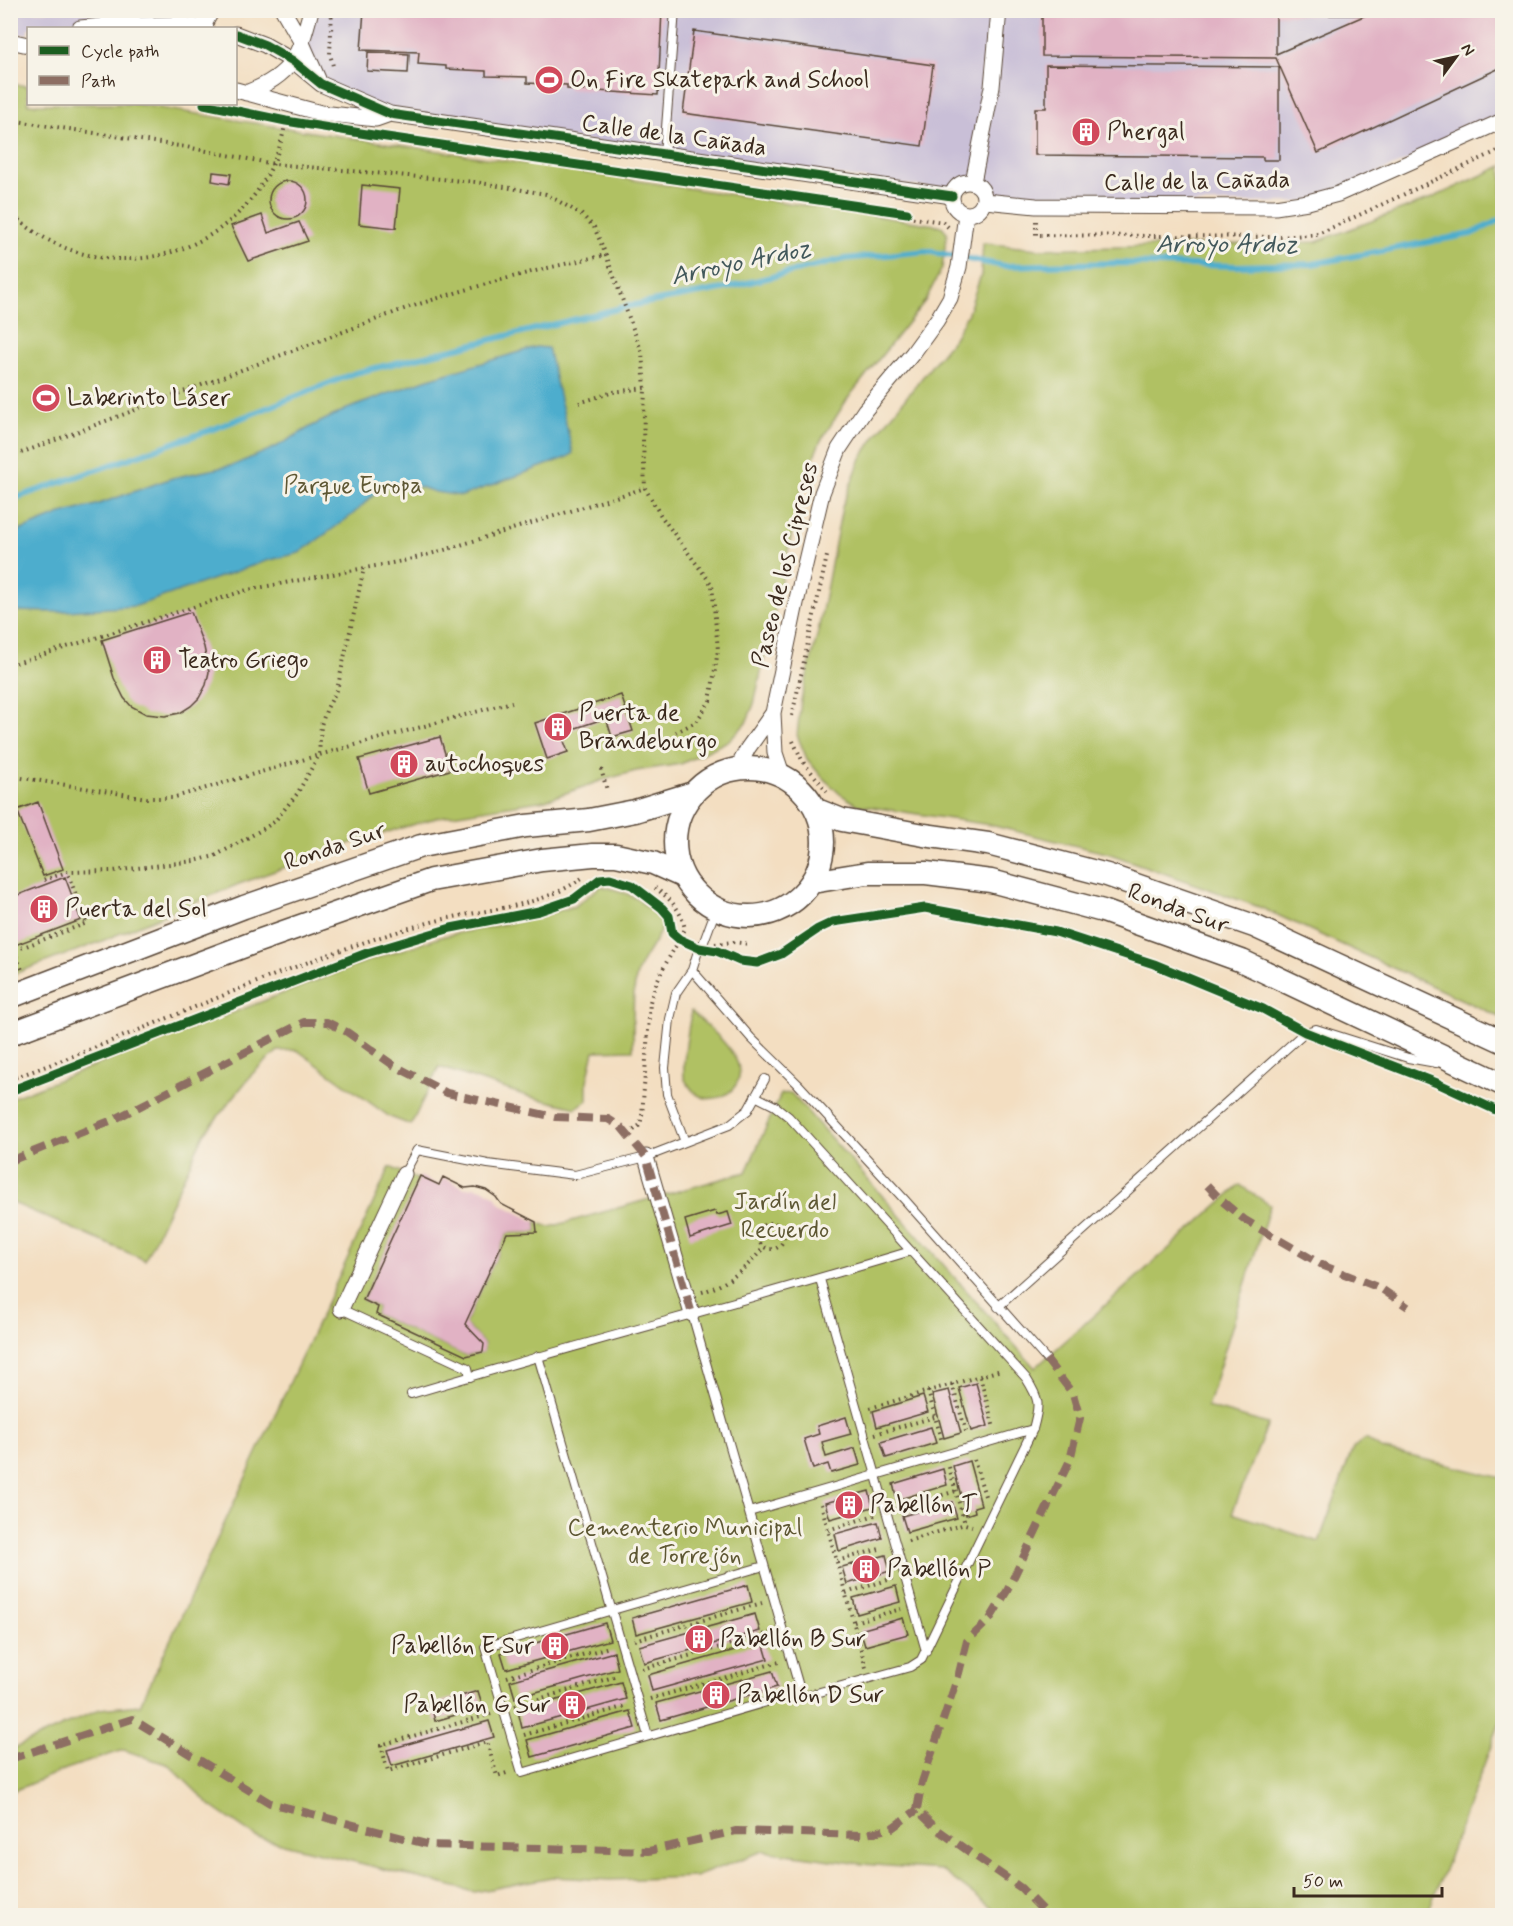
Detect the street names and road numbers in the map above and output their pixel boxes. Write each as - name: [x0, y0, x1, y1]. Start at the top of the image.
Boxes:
- street label: Calle de la Cañada: [580, 108, 768, 164]
- street label: Calle de la Cañada: [1104, 165, 1290, 199]
- street label: Paseo de los Cipreses: [745, 459, 827, 671]
- street label: Ronda Sur: [280, 815, 390, 879]
- street label: Ronda Sur: [1123, 876, 1233, 942]

